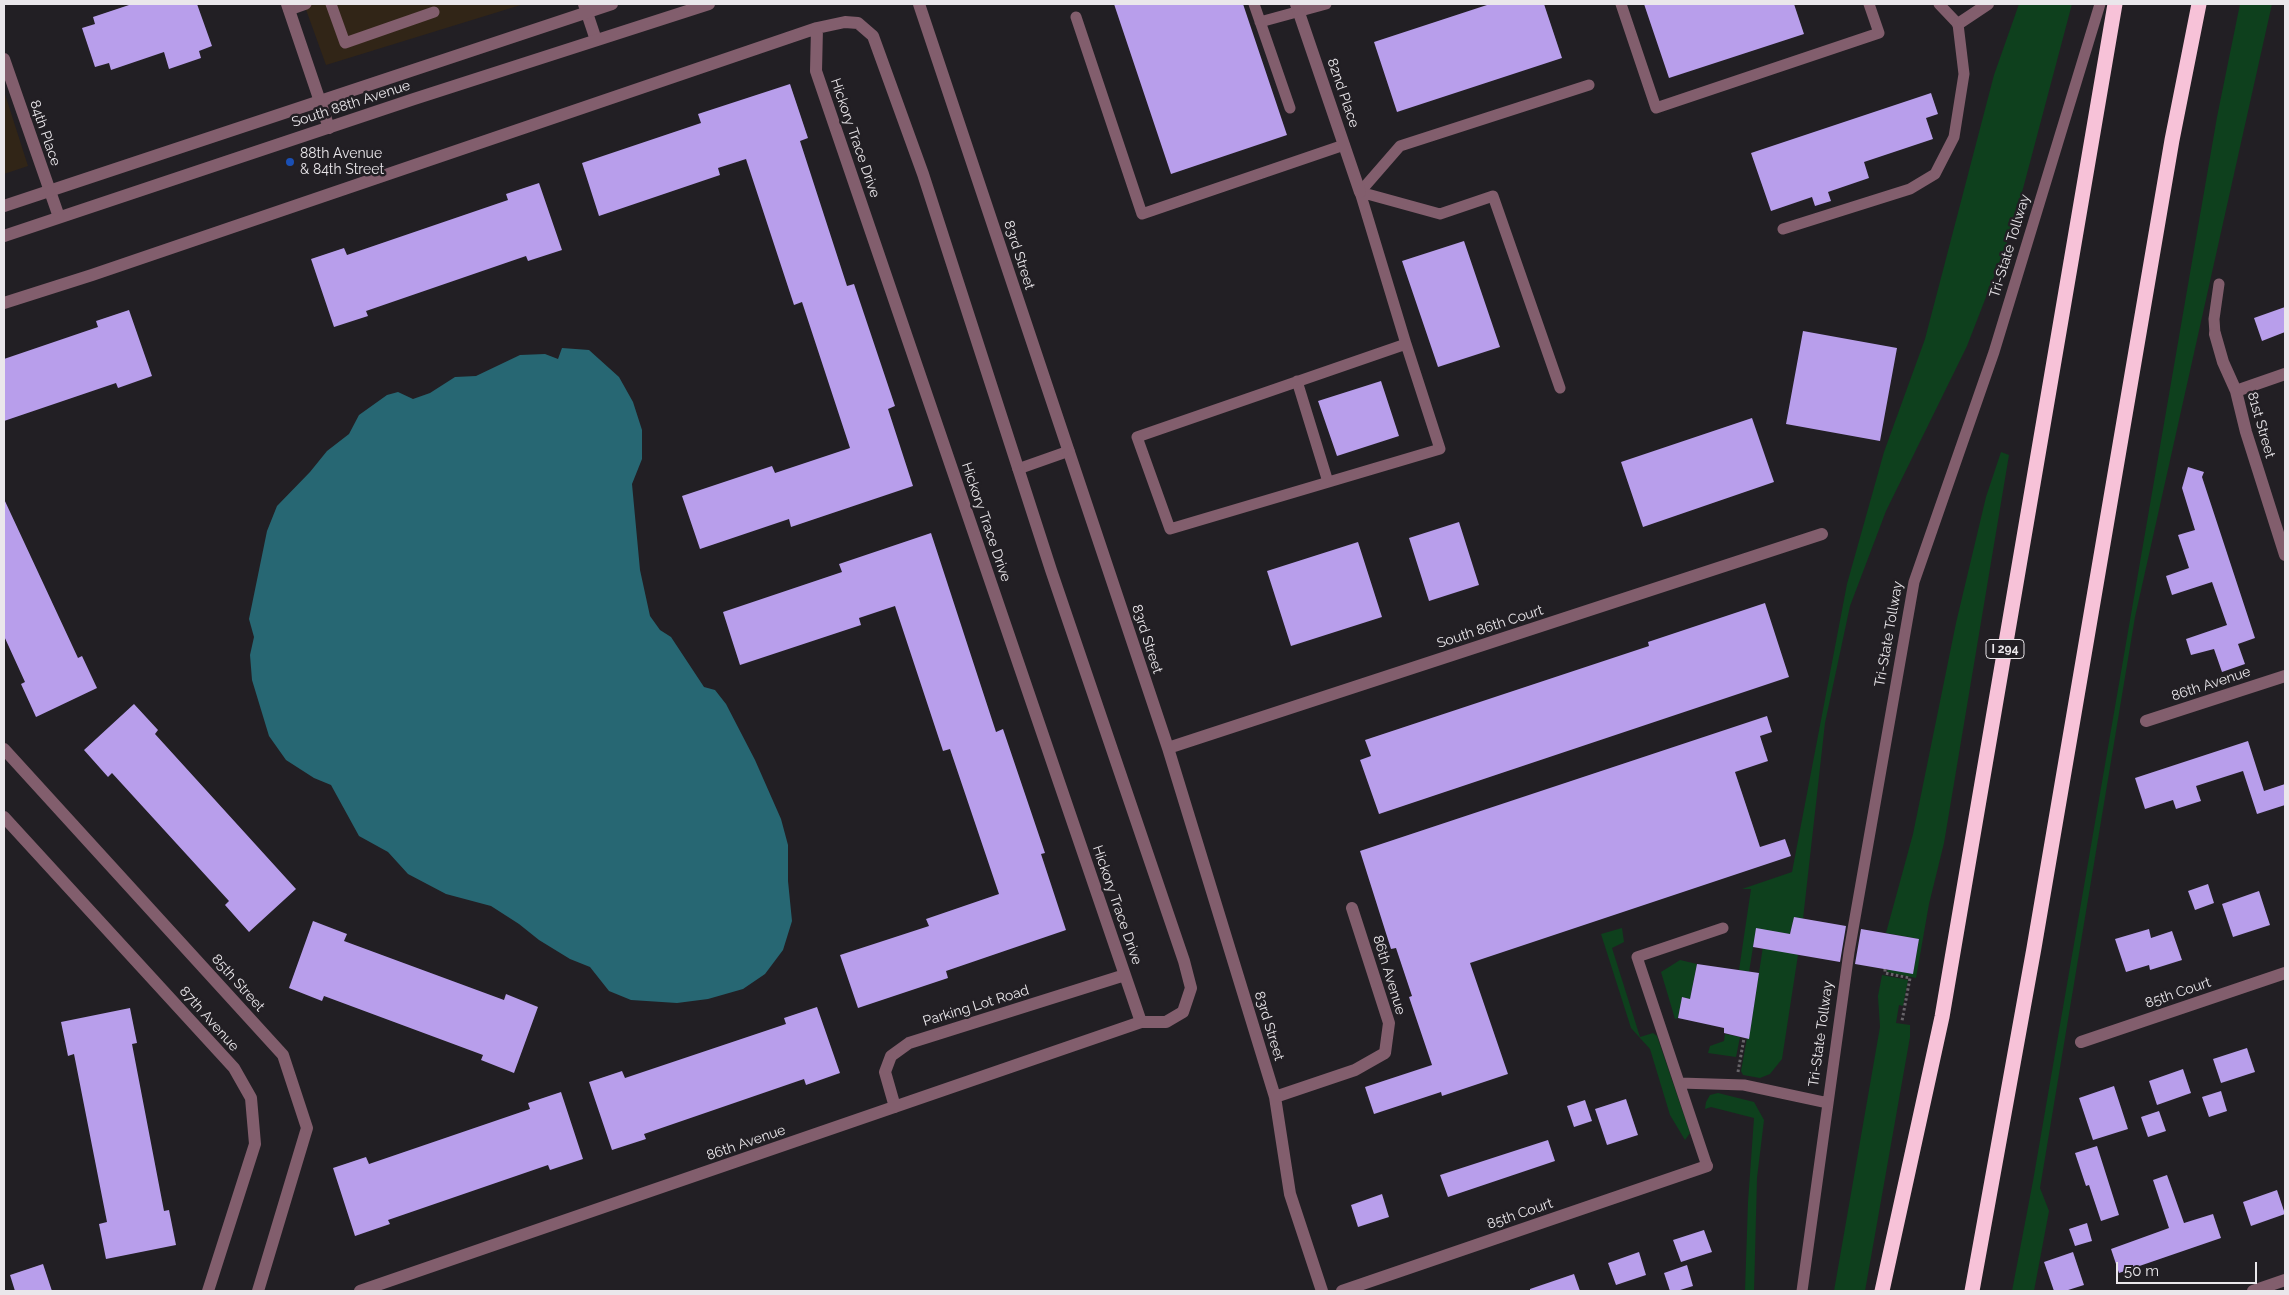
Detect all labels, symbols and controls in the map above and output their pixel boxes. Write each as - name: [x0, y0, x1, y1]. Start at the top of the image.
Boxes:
- street label: 82nd Place: [1323, 56, 1363, 130]
- street label: Hickory Trace Drive: [827, 76, 883, 200]
- street label: South 88th Avenue: [290, 77, 412, 131]
- street label: 84th Place: [26, 98, 64, 168]
- place label: 88th Avenue & 84th Street: [300, 146, 384, 178]
- marker: 88th Avenue & 84th Street: [284, 156, 296, 168]
- street label: Tri-State Tollway: [1986, 192, 2034, 300]
- street label: 83rd Street: [1000, 218, 1038, 292]
- street label: 81st Street: [2244, 390, 2278, 460]
- street label: Hickory Trace Drive: [958, 460, 1014, 584]
- street label: Tri-State Tollway: [1871, 580, 1907, 688]
- street label: 83rd Street: [1128, 602, 1166, 676]
- street label: South 86th Court: [1435, 602, 1545, 652]
- road number: I 294: [1986, 640, 2024, 659]
- street label: 86th Avenue: [2169, 663, 2253, 705]
- street label: Hickory Trace Drive: [1089, 843, 1145, 967]
- street label: 86th Avenue: [1369, 933, 1409, 1017]
- street label: 85th Street: [208, 951, 268, 1015]
- street label: 85th Court: [2143, 974, 2213, 1012]
- street label: Tri-State Tollway: [1805, 980, 1837, 1088]
- street label: Parking Lot Road: [921, 982, 1031, 1030]
- street label: 87th Avenue: [176, 983, 242, 1055]
- street label: 83rd Street: [1251, 989, 1287, 1063]
- street label: 86th Avenue: [704, 1122, 788, 1164]
- street label: 85th Court: [1485, 1195, 1555, 1233]
- scale bar: [2119, 1252, 2260, 1284]
- text: 50 m: [2124, 1262, 2159, 1280]

